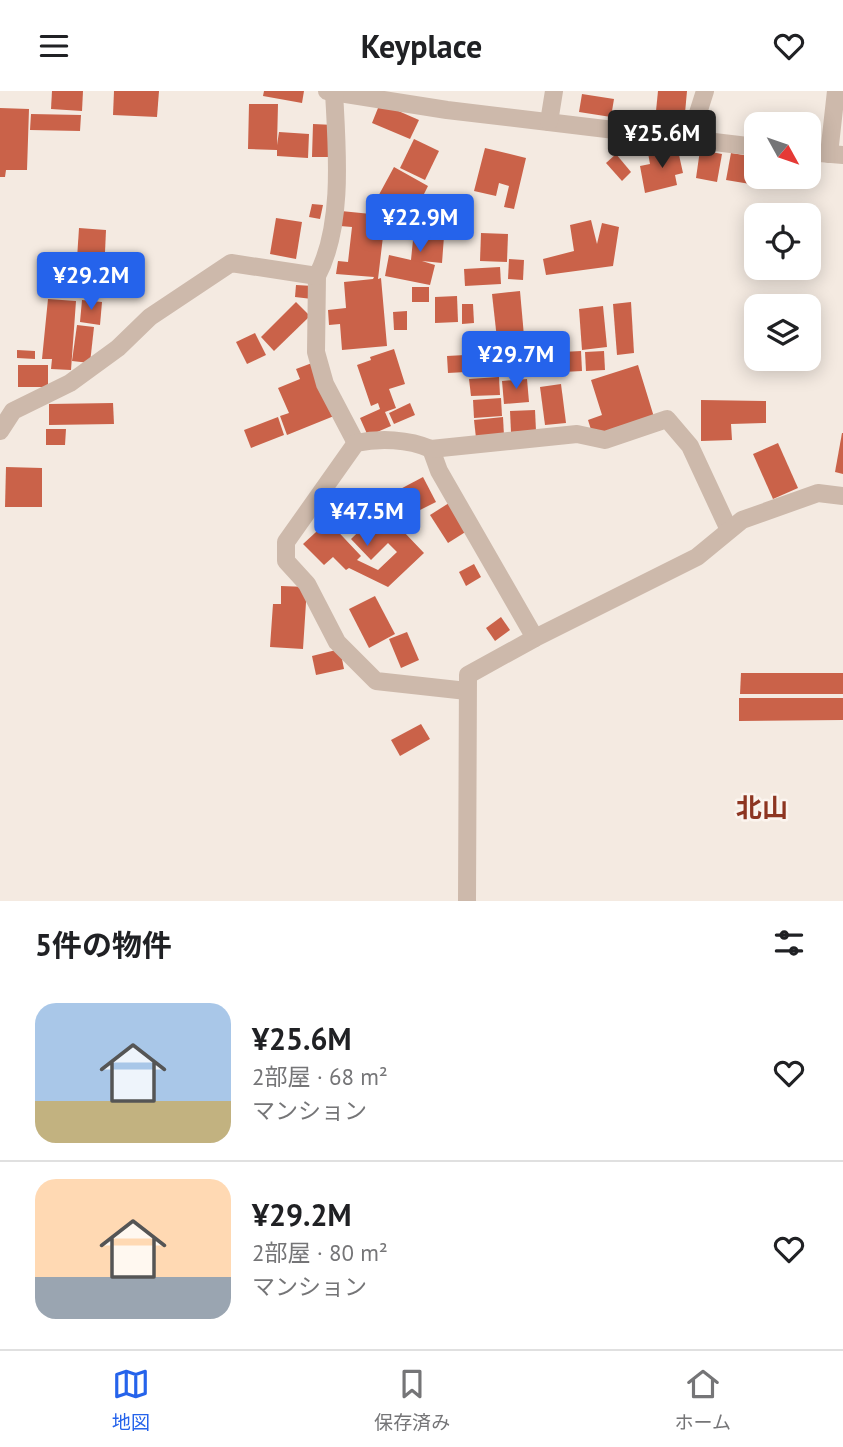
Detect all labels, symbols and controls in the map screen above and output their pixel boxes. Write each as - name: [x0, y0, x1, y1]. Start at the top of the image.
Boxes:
- text: Keyplace: [361, 25, 482, 67]
- icon: menu: [35, 27, 73, 65]
- icon: heart: [770, 27, 808, 65]
- pin: ¥25.6M: [605, 111, 719, 170]
- north arrow: [744, 112, 821, 189]
- map controls: [744, 112, 821, 371]
- text: ¥25.6M: [624, 118, 700, 147]
- pin: ¥22.9M: [363, 195, 477, 254]
- text: ¥22.9M: [382, 202, 458, 231]
- button: locate: [744, 203, 821, 280]
- pin: ¥29.2M: [34, 253, 148, 312]
- text: ¥29.2M: [53, 260, 129, 289]
- button: layers: [744, 294, 821, 371]
- pin: ¥29.7M: [459, 331, 573, 391]
- text: ¥29.7M: [478, 339, 554, 368]
- pin: ¥47.5M: [310, 489, 424, 548]
- text: ¥47.5M: [330, 496, 404, 525]
- district label: 北山: [736, 791, 788, 824]
- icon: filters: [770, 924, 808, 962]
- text: 5件の物件: [35, 925, 172, 964]
- text: ¥25.6M: [252, 1019, 351, 1058]
- icon: home: [91, 1031, 175, 1115]
- icon: heart: [770, 1054, 808, 1092]
- text: 2部屋 · 68 m²: [252, 1062, 388, 1091]
- text: マンション: [252, 1096, 367, 1125]
- text: ¥29.2M: [252, 1195, 351, 1234]
- icon: home: [91, 1207, 175, 1291]
- icon: heart: [770, 1230, 808, 1268]
- text: 2部屋 · 80 m²: [252, 1238, 388, 1267]
- text: マンション: [252, 1272, 367, 1301]
- tab: 地図: [112, 1365, 150, 1434]
- tab: 保存済み: [374, 1365, 450, 1434]
- tab: ホーム: [674, 1365, 731, 1434]

